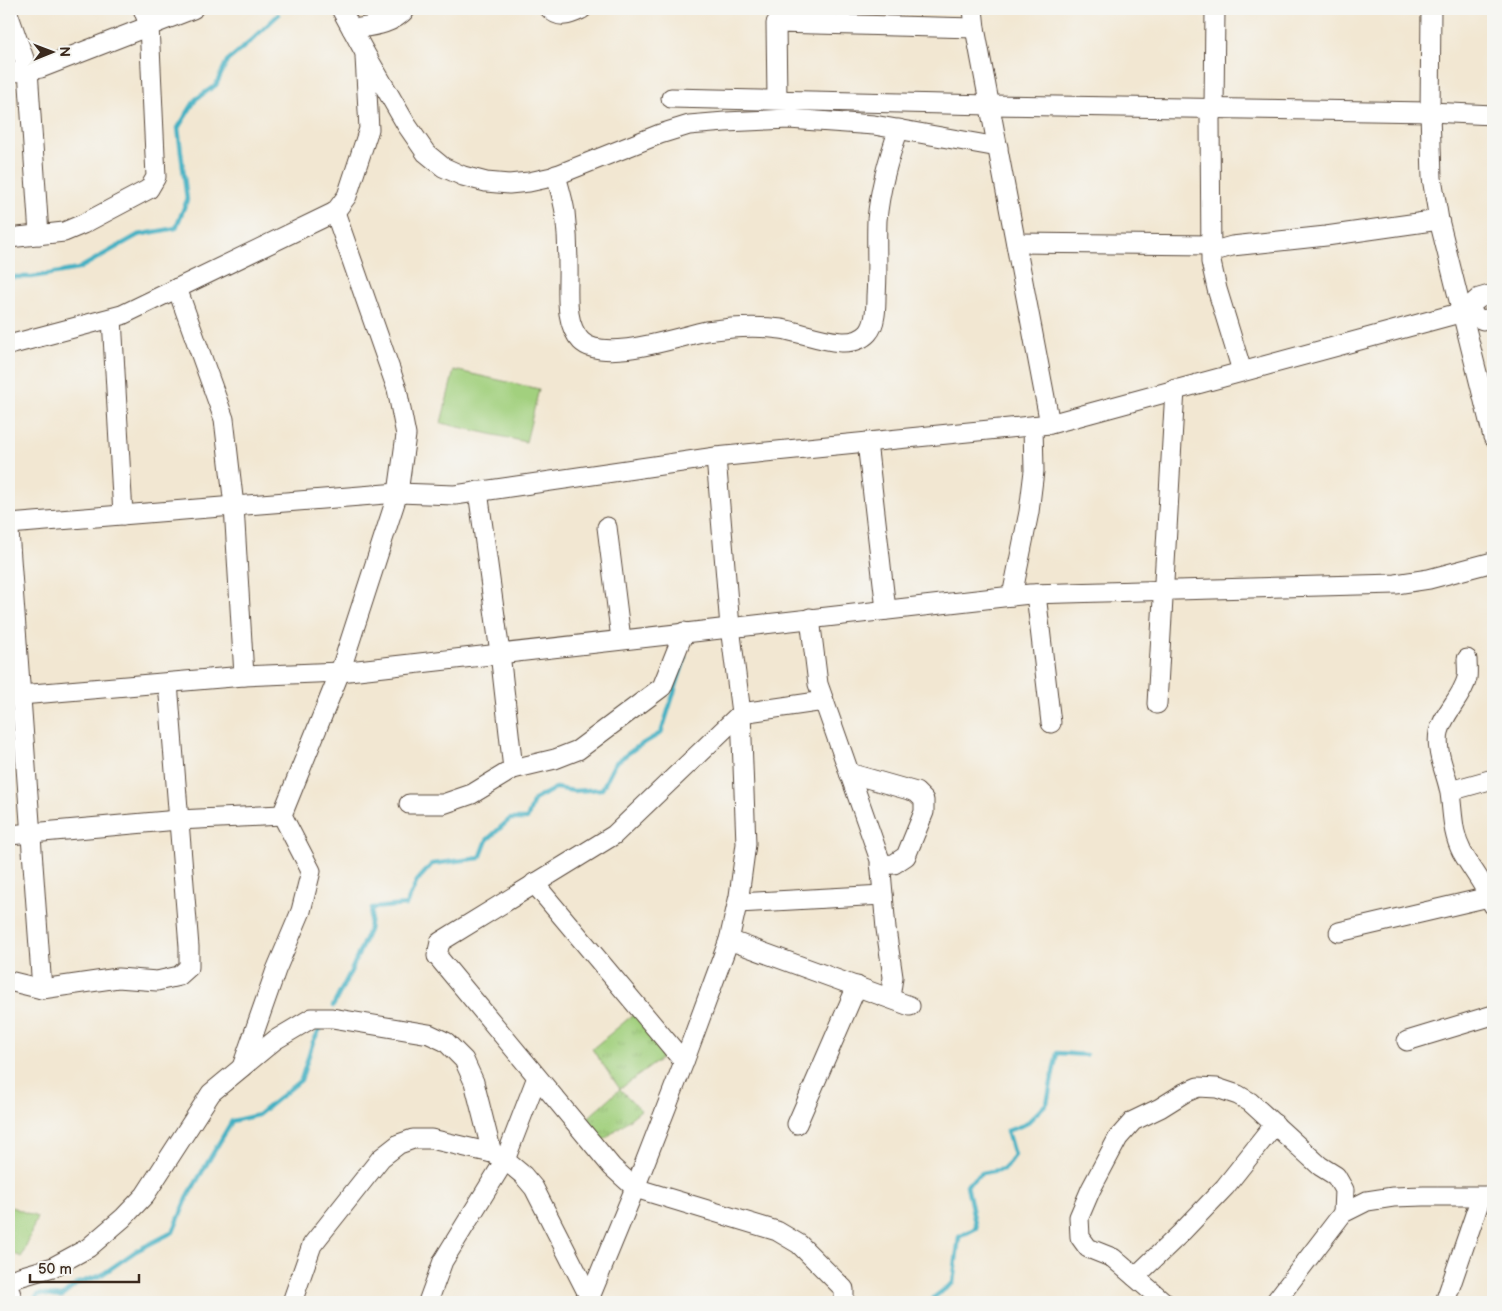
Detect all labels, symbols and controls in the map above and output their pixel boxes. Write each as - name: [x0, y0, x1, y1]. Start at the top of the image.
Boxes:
- north arrow: [28, 28, 78, 78]
- text: N: [56, 46, 73, 57]
- scale bar: [30, 1251, 139, 1283]
- text: 50 m: [38, 1260, 72, 1279]

